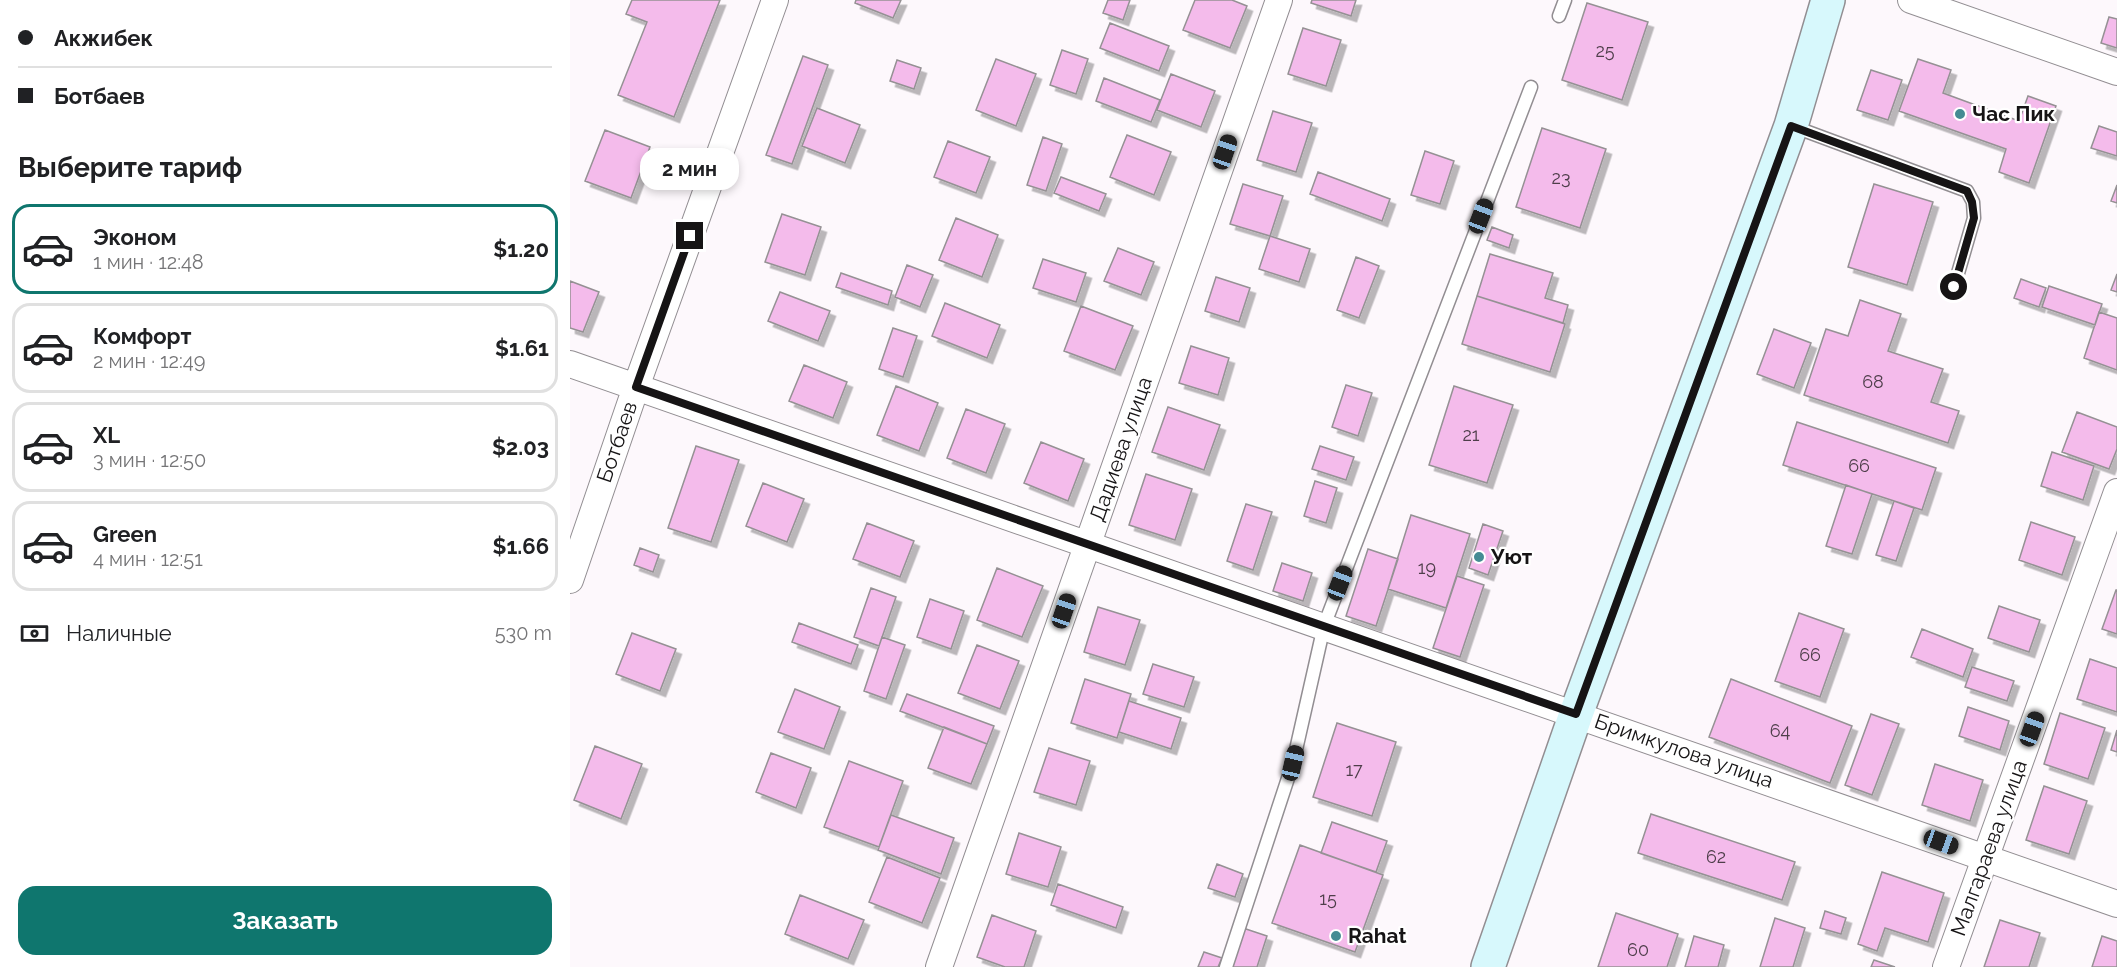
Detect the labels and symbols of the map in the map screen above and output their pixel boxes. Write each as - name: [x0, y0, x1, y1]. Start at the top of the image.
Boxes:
- house number: 25: [1595, 40, 1615, 61]
- place label: Час Пик: [1972, 101, 2055, 126]
- marker: Час Пик: [1953, 107, 1967, 121]
- car: [1211, 132, 1239, 172]
- callout: 2 мин: [640, 149, 740, 191]
- house number: 23: [1552, 167, 1571, 188]
- car: [1466, 196, 1496, 236]
- route end: [676, 222, 703, 249]
- route start: [1940, 273, 1967, 300]
- house number: 68: [1862, 371, 1884, 392]
- street label: Дадиева улица: [1084, 373, 1157, 524]
- street label: Ботбаев: [591, 398, 642, 486]
- house number: 21: [1462, 424, 1480, 445]
- house number: 66: [1848, 455, 1870, 476]
- place label: Уют: [1490, 544, 1533, 569]
- marker: Уют: [1472, 550, 1486, 564]
- house number: 19: [1418, 557, 1436, 578]
- car: [1325, 563, 1355, 603]
- car: [1050, 591, 1078, 631]
- house number: 66: [1799, 644, 1821, 665]
- street label: Бримкулова улица: [1591, 708, 1777, 793]
- car: [2017, 709, 2047, 749]
- house number: 64: [1770, 720, 1791, 741]
- car: [1280, 743, 1306, 783]
- street label: Малгараева улица: [1945, 757, 2032, 939]
- house number: 17: [1345, 759, 1363, 780]
- car: [1921, 827, 1961, 857]
- house number: 62: [1706, 846, 1726, 867]
- house number: 15: [1319, 888, 1337, 909]
- place label: Rahat: [1348, 923, 1407, 948]
- marker: Rahat: [1329, 929, 1343, 943]
- house number: 60: [1627, 939, 1649, 960]

